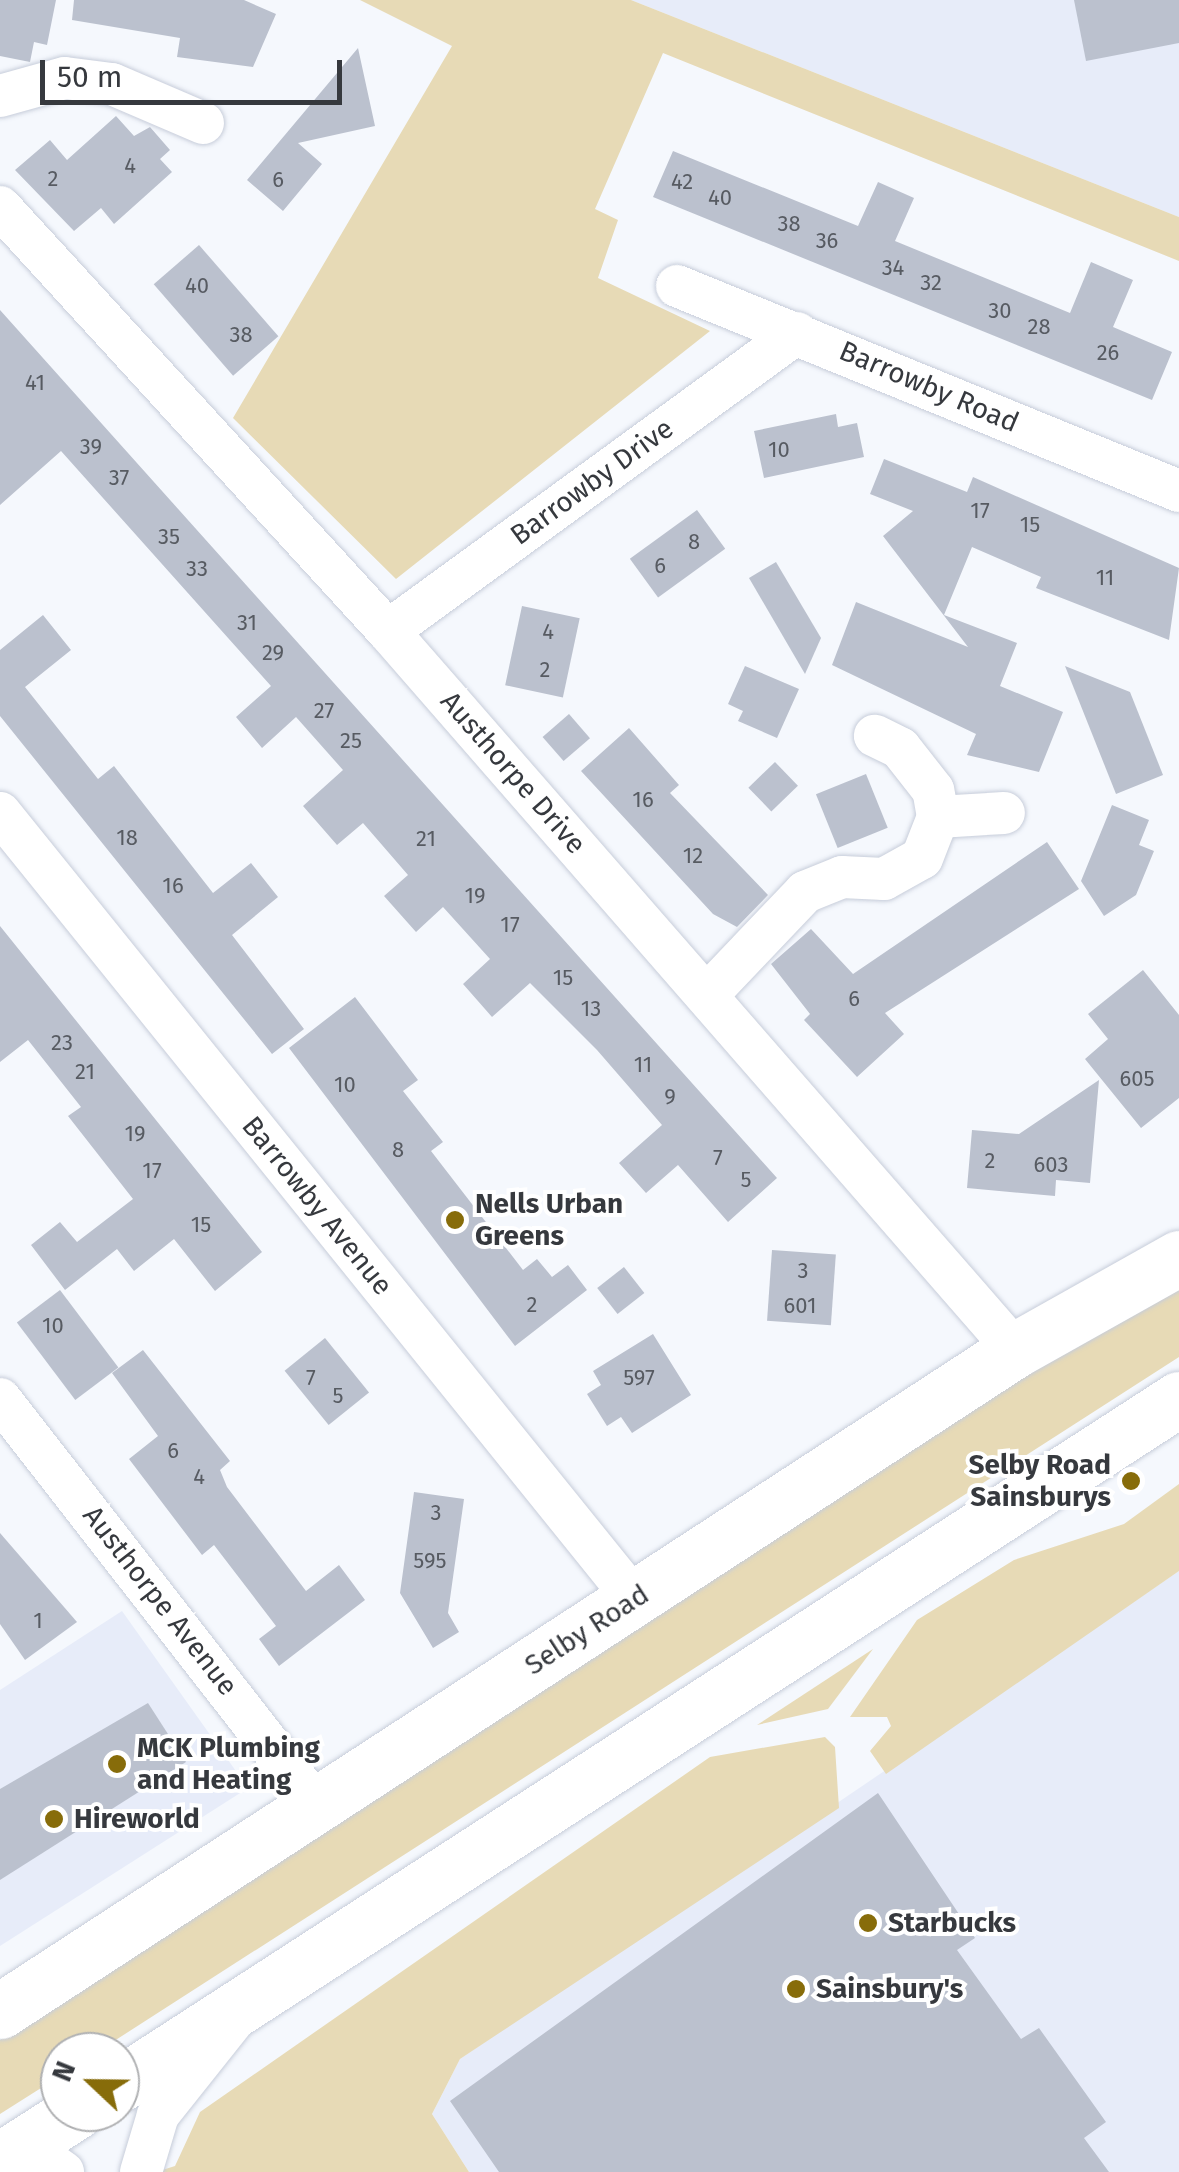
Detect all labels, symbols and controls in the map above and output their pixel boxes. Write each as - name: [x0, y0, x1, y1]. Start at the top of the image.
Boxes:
- scale bar: [45, 40, 348, 102]
- text: 50 m: [57, 59, 122, 95]
- house number: 4: [124, 153, 136, 179]
- house number: 2: [48, 166, 58, 192]
- house number: 6: [272, 167, 284, 193]
- house number: 42: [671, 169, 693, 195]
- house number: 40: [708, 185, 732, 211]
- house number: 38: [777, 211, 801, 237]
- house number: 36: [816, 228, 838, 254]
- house number: 34: [882, 255, 904, 281]
- house number: 32: [920, 270, 942, 296]
- house number: 40: [185, 273, 209, 299]
- house number: 30: [988, 298, 1012, 324]
- house number: 28: [1027, 314, 1051, 340]
- house number: 38: [229, 322, 253, 348]
- street label: Barrowby Road: [834, 334, 1024, 440]
- house number: 26: [1097, 340, 1119, 366]
- house number: 41: [25, 370, 45, 396]
- street label: Barrowby Drive: [504, 412, 680, 552]
- house number: 39: [80, 434, 102, 460]
- house number: 10: [768, 437, 790, 463]
- house number: 37: [109, 465, 129, 491]
- house number: 17: [970, 498, 990, 524]
- house number: 15: [1020, 512, 1040, 538]
- house number: 35: [158, 524, 180, 550]
- house number: 8: [688, 529, 700, 555]
- house number: 6: [654, 553, 666, 579]
- house number: 33: [186, 556, 208, 582]
- house number: 11: [1096, 565, 1114, 591]
- house number: 31: [237, 610, 257, 636]
- house number: 4: [542, 619, 554, 645]
- house number: 29: [262, 640, 284, 666]
- house number: 2: [540, 657, 550, 683]
- street label: Austhorpe Drive: [433, 685, 593, 861]
- house number: 27: [314, 698, 334, 724]
- house number: 25: [340, 728, 362, 754]
- house number: 16: [632, 787, 654, 813]
- house number: 18: [116, 825, 138, 851]
- house number: 21: [416, 826, 436, 852]
- house number: 12: [683, 843, 703, 869]
- house number: 16: [162, 873, 184, 899]
- house number: 19: [464, 883, 486, 909]
- house number: 17: [500, 912, 520, 938]
- house number: 15: [553, 965, 573, 991]
- house number: 6: [848, 986, 860, 1012]
- house number: 13: [581, 996, 601, 1022]
- house number: 23: [51, 1030, 73, 1056]
- house number: 11: [634, 1052, 652, 1078]
- house number: 21: [75, 1059, 95, 1085]
- house number: 605: [1119, 1066, 1155, 1092]
- house number: 10: [334, 1072, 356, 1098]
- house number: 9: [664, 1084, 676, 1110]
- street label: Barrowby Avenue: [235, 1110, 399, 1302]
- house number: 19: [124, 1121, 146, 1147]
- house number: 8: [392, 1137, 404, 1163]
- house number: 7: [713, 1145, 723, 1171]
- house number: 2: [985, 1148, 995, 1174]
- house number: 603: [1034, 1152, 1068, 1178]
- house number: 17: [142, 1158, 162, 1184]
- house number: 5: [740, 1167, 752, 1193]
- place label: Nells Urban Greens: [475, 1187, 623, 1253]
- marker: Nells Urban Greens: [444, 1209, 466, 1231]
- house number: 15: [191, 1212, 211, 1238]
- house number: 3: [798, 1258, 808, 1284]
- house number: 2: [527, 1292, 537, 1318]
- house number: 601: [784, 1293, 816, 1319]
- house number: 10: [42, 1313, 64, 1339]
- house number: 7: [306, 1365, 316, 1391]
- house number: 597: [623, 1365, 655, 1391]
- house number: 5: [332, 1383, 344, 1409]
- house number: 6: [167, 1438, 179, 1464]
- place label: Selby Road Sainsburys: [969, 1448, 1111, 1514]
- house number: 4: [193, 1464, 205, 1490]
- marker: Selby Road Sainsburys: [1120, 1470, 1142, 1492]
- street label: Austhorpe Avenue: [76, 1500, 244, 1702]
- house number: 3: [431, 1500, 441, 1526]
- house number: 595: [413, 1548, 447, 1574]
- street label: Selby Road: [519, 1578, 655, 1682]
- house number: 1: [33, 1608, 43, 1634]
- place label: MCK Plumbing and Heating: [137, 1731, 320, 1797]
- marker: MCK Plumbing and Heating: [106, 1753, 128, 1775]
- place label: Hireworld: [74, 1802, 200, 1836]
- marker: Hireworld: [43, 1808, 65, 1830]
- place label: Starbucks: [888, 1906, 1016, 1940]
- marker: Starbucks: [857, 1912, 879, 1934]
- place label: Sainsbury's: [816, 1972, 963, 2006]
- marker: Sainsbury's: [785, 1978, 807, 2000]
- north arrow: [40, 2032, 140, 2132]
- text: N: [45, 2057, 82, 2086]

